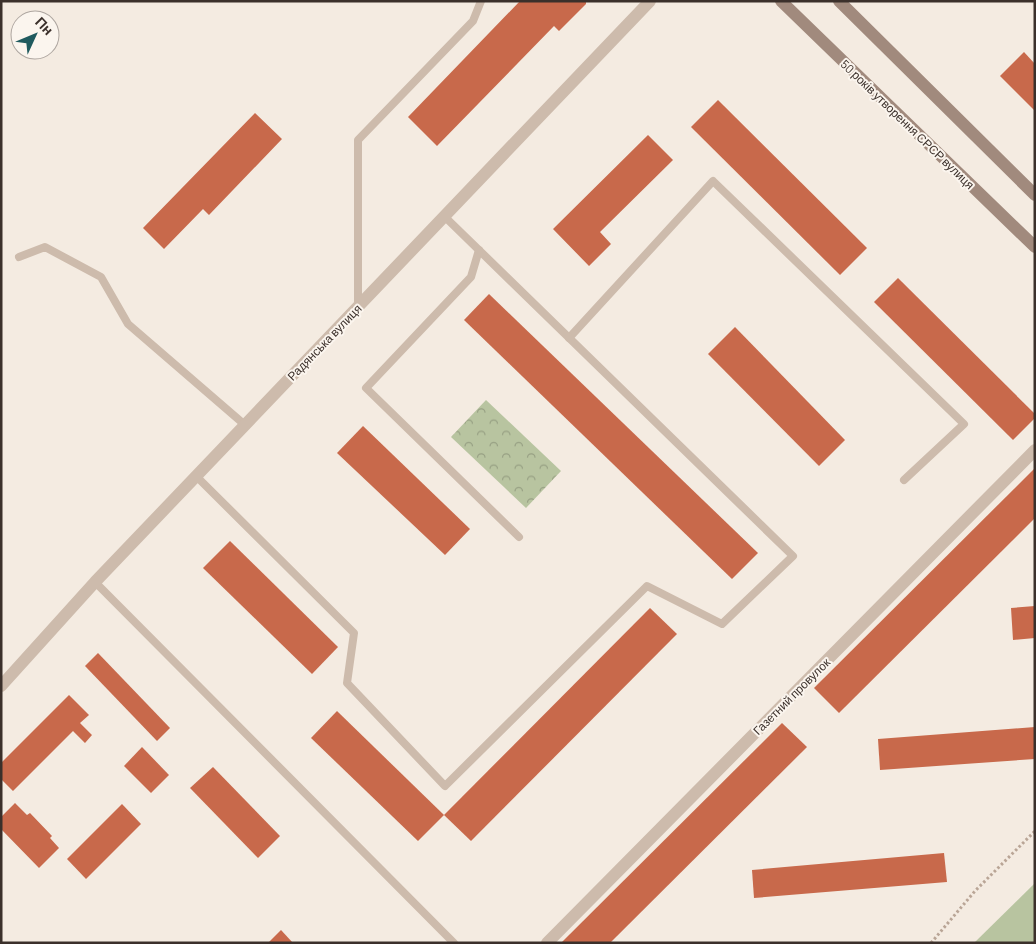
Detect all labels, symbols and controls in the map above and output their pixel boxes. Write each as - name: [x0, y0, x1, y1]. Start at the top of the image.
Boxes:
- north arrow: [10, 10, 60, 60]
- text: Пн: [32, 13, 57, 38]
- street label: 50 років утворення СРСР вулиця: [838, 57, 978, 192]
- street label: Радянська вулиця: [284, 301, 365, 384]
- street label: Газетний провулок: [750, 654, 833, 738]

